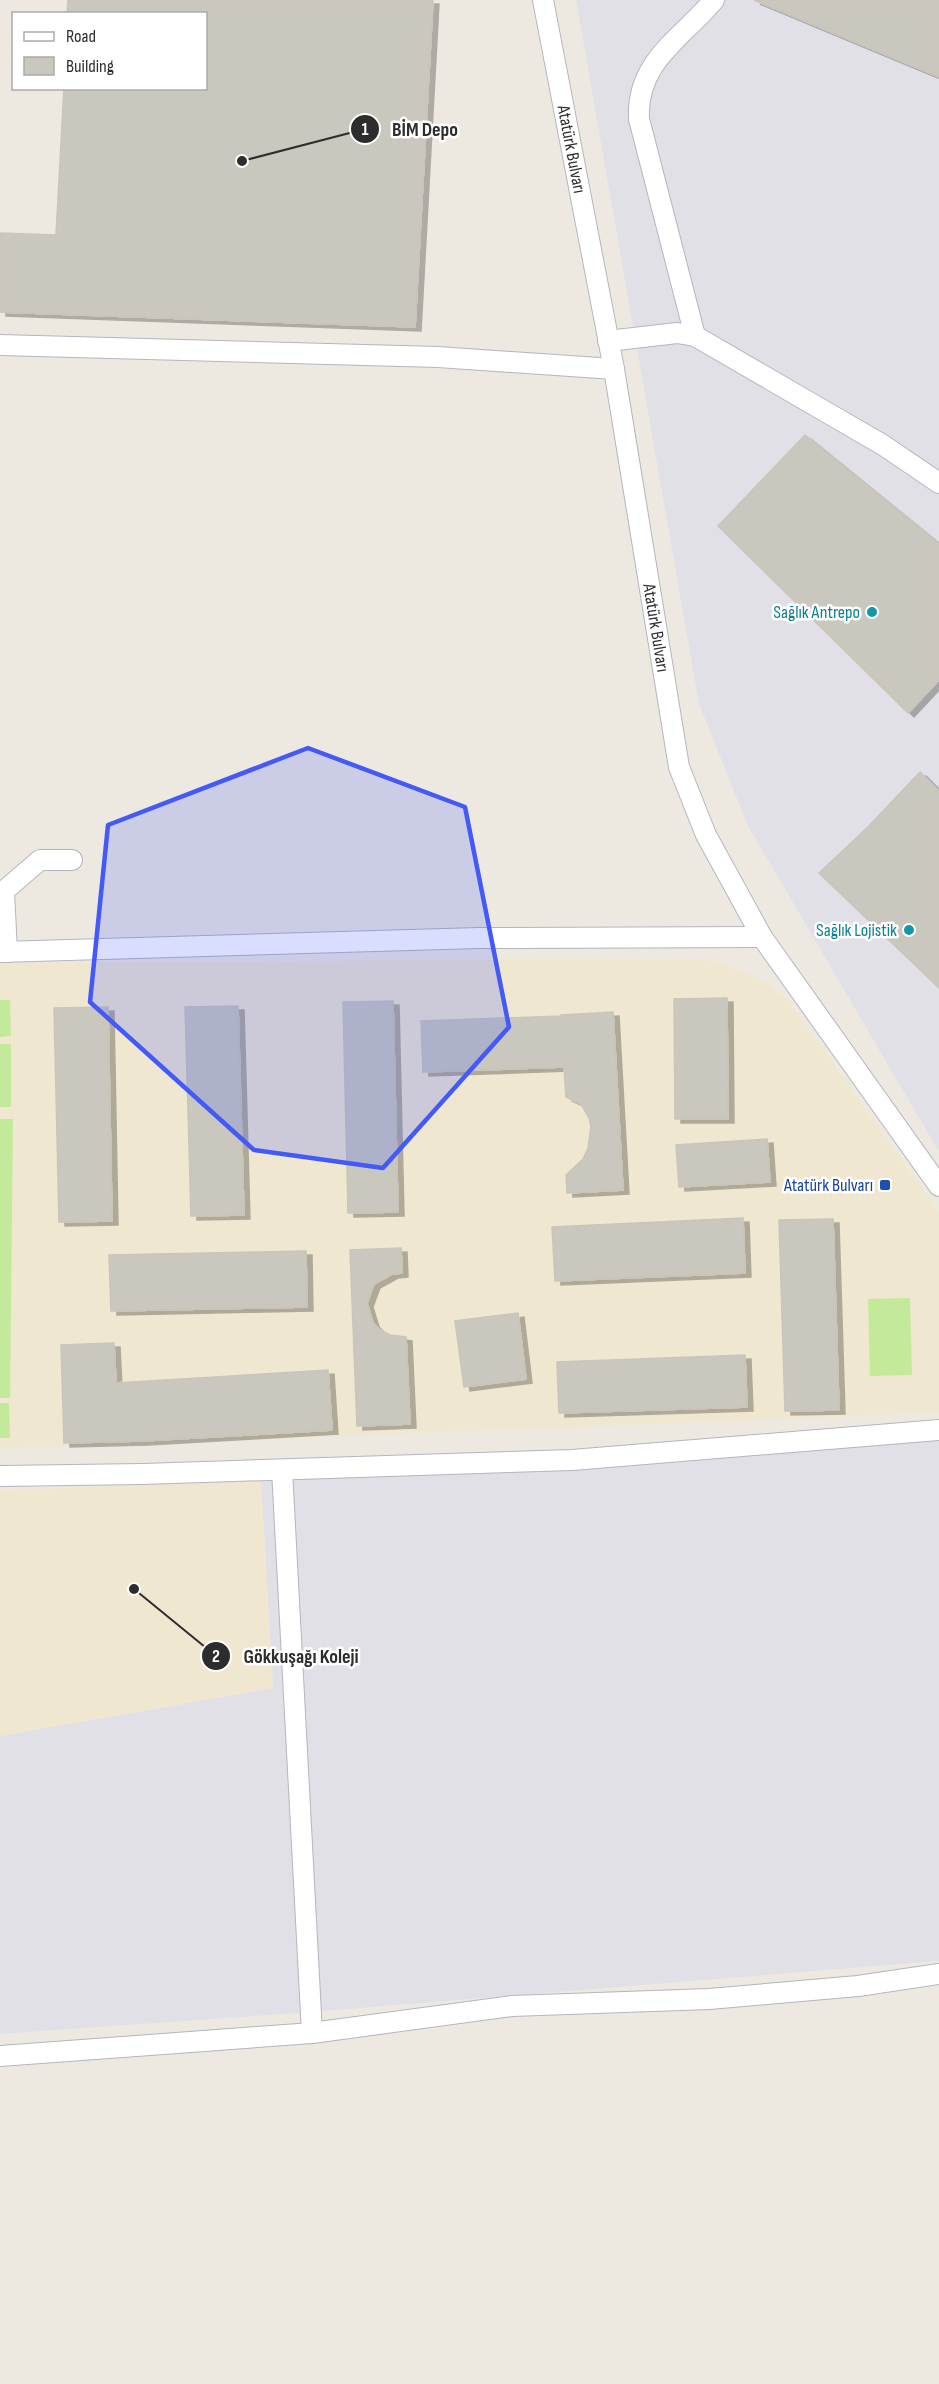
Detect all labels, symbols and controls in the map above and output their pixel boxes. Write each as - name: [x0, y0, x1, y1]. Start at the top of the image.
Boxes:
- legend: [12, 12, 207, 90]
- text: Road: [66, 26, 96, 47]
- text: Building: [66, 56, 114, 77]
- street label: Atatürk Bulvarı: [552, 103, 590, 195]
- callout: BİM Depo: [350, 110, 470, 148]
- text: BİM Depo: [392, 118, 458, 142]
- text: 1: [361, 119, 369, 140]
- street label: Atatürk Bulvarı: [638, 581, 673, 674]
- place label: Sağlık Antrepo: [773, 602, 860, 623]
- marker: Sağlık Antrepo: [865, 605, 879, 619]
- place label: Sağlık Lojistik: [816, 920, 897, 941]
- marker: Sağlık Lojistik: [902, 923, 916, 937]
- place label: Atatürk Bulvarı: [783, 1175, 873, 1196]
- marker: Atatürk Bulvarı: [878, 1178, 892, 1192]
- callout: Gökkuşağı Koleji: [201, 1637, 370, 1675]
- text: Gökkuşağı Koleji: [243, 1645, 359, 1669]
- text: 2: [212, 1646, 220, 1667]

